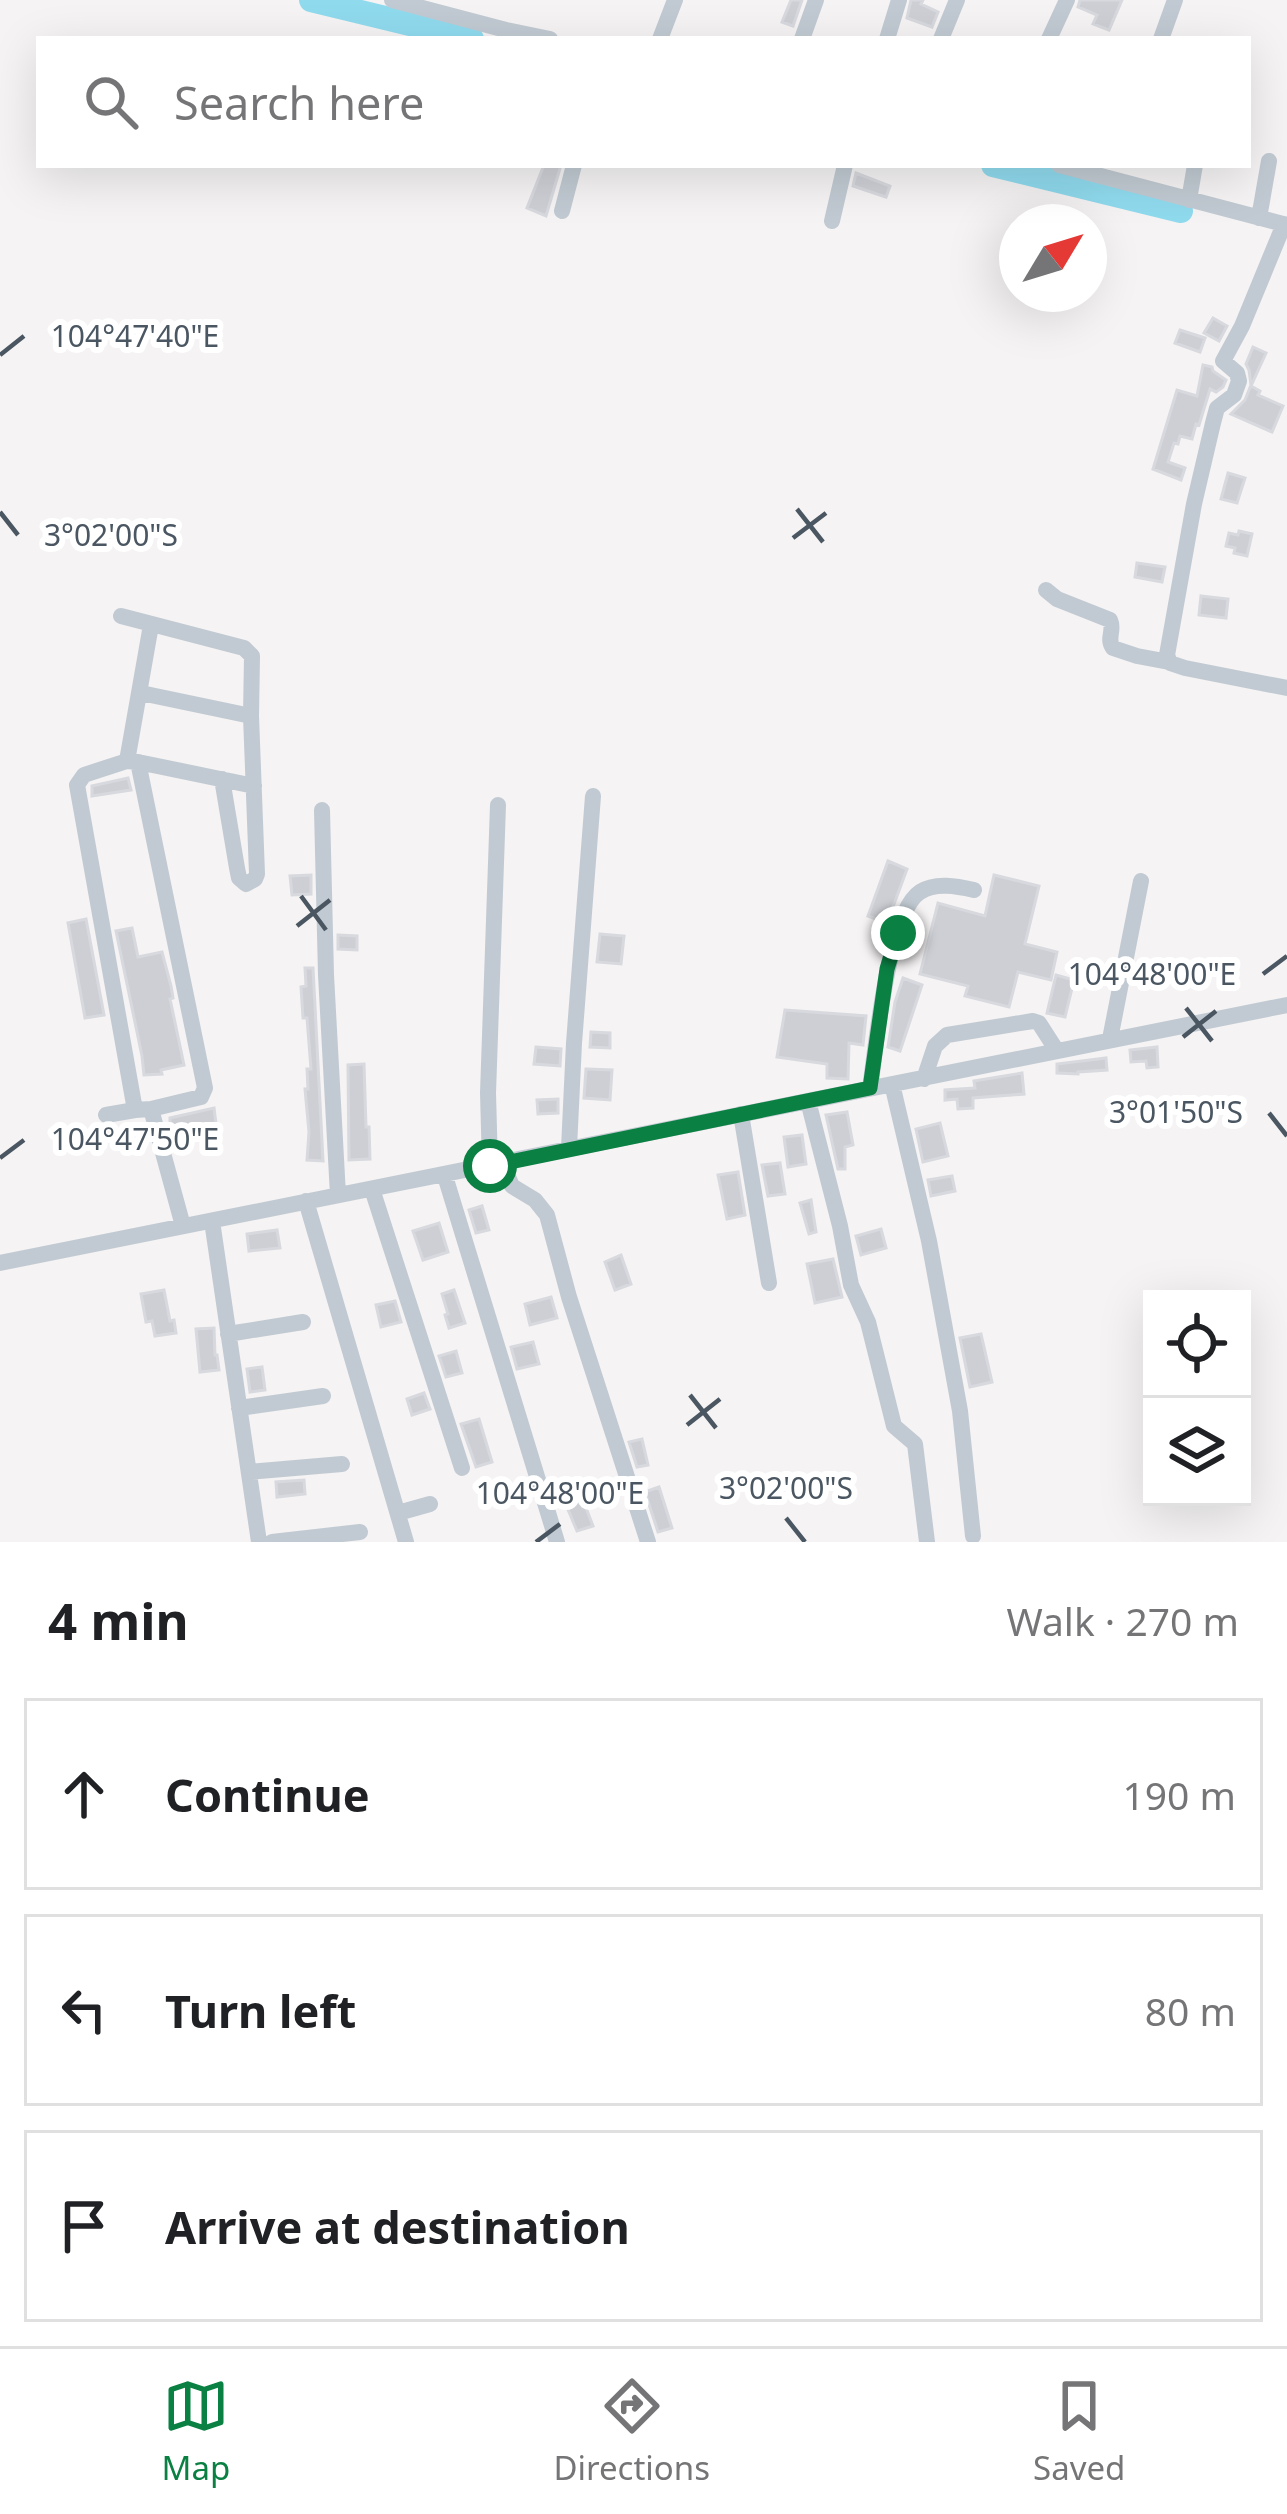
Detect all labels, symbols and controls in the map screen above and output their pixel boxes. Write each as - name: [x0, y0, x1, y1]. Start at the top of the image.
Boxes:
- search box: [36, 36, 1251, 168]
- icon: search: [78, 69, 144, 135]
- text: Search here: [174, 72, 424, 133]
- north arrow: [999, 204, 1107, 312]
- text: 104°47'40"E: [51, 315, 219, 356]
- text: 3°02'00"S: [44, 514, 178, 555]
- route end: [871, 906, 925, 960]
- text: 104°48'00"E: [1068, 953, 1236, 994]
- text: 3°01'50"S: [1109, 1091, 1243, 1132]
- text: 104°47'50"E: [51, 1118, 219, 1159]
- route start: [463, 1139, 517, 1193]
- map controls: [1143, 1290, 1251, 1506]
- button: locate: [1143, 1290, 1251, 1398]
- button: layers: [1143, 1398, 1251, 1506]
- text: 3°02'00"S: [719, 1467, 853, 1508]
- text: 104°48'00"E: [476, 1472, 644, 1513]
- text: 4 min: [48, 1585, 189, 1655]
- text: Walk · 270 m: [1006, 1594, 1239, 1647]
- icon: ahead: [51, 1761, 117, 1827]
- text: Continue: [165, 1764, 370, 1825]
- text: 190 m: [1122, 1768, 1236, 1821]
- icon: left: [51, 1977, 117, 2043]
- text: Turn left: [165, 1980, 356, 2041]
- text: 80 m: [1145, 1984, 1236, 2037]
- icon: arrive: [51, 2193, 117, 2259]
- text: Arrive at destination: [165, 2196, 630, 2257]
- tab: Map: [162, 2373, 230, 2490]
- tab: Directions: [553, 2373, 710, 2490]
- tab: Saved: [1033, 2373, 1125, 2490]

